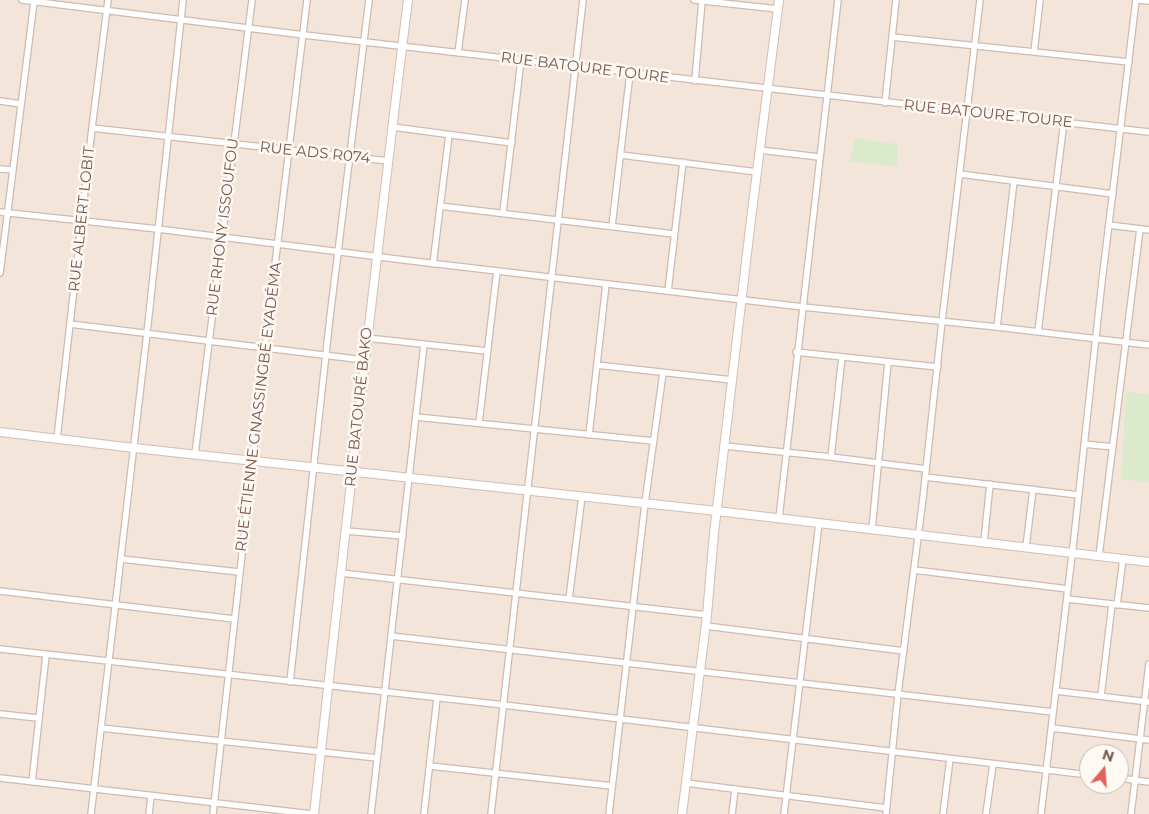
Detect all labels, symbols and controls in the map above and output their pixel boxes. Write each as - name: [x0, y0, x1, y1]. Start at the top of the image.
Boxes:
- street label: RUE BATOURE TOURE: [500, 49, 670, 87]
- street label: RUE BATOURE TOURE: [903, 96, 1073, 132]
- street label: RUE RHONY ISSOUFOU: [203, 137, 243, 317]
- street label: RUE ADS R074: [259, 138, 371, 168]
- street label: RUE ALBERT LOBIT: [65, 145, 99, 293]
- street label: RUE ÉTIENNE GNASSINGBÉ EYADÉMA: [232, 261, 286, 553]
- street label: RUE BATOURÉ BAKO: [342, 326, 376, 488]
- north arrow: [1079, 744, 1129, 794]
- text: N: [1100, 745, 1116, 766]

